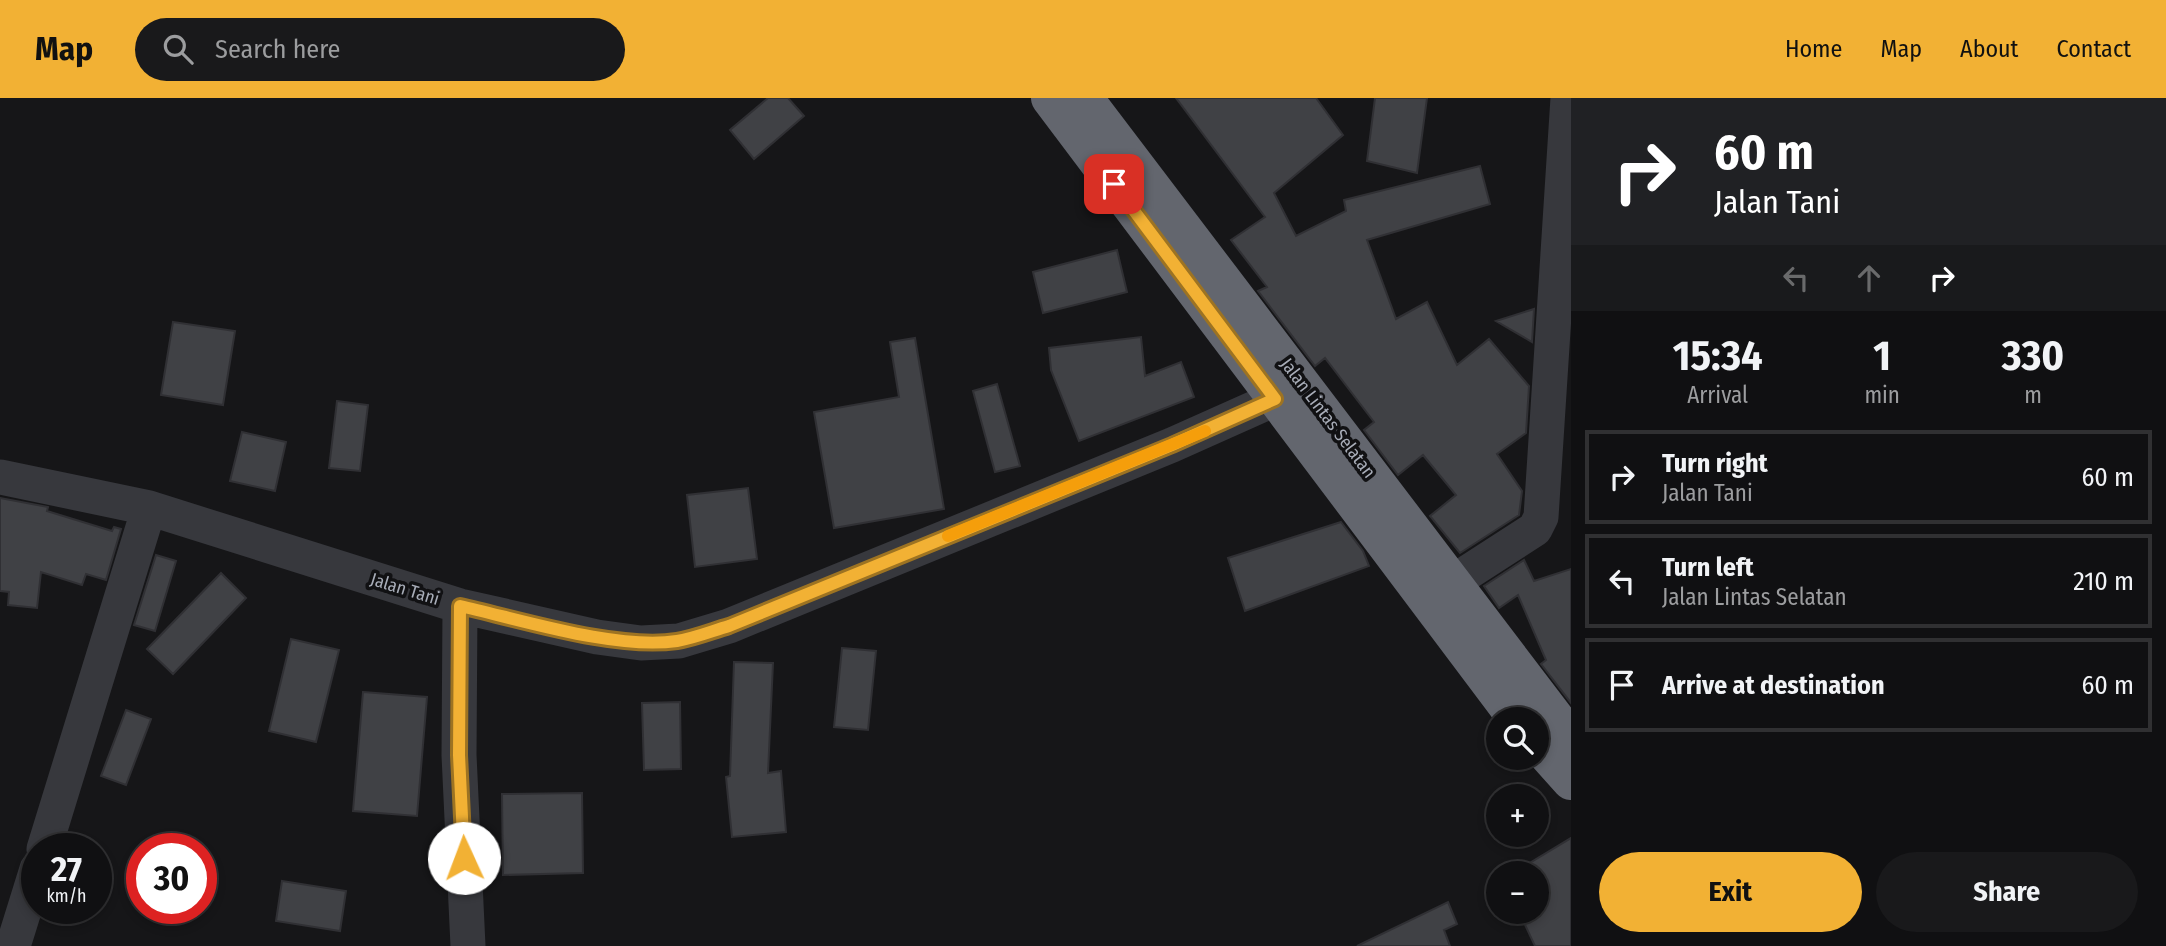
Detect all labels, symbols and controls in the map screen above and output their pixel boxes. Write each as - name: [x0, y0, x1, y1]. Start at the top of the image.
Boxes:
- search box: [135, 18, 625, 81]
- text: Map: [35, 29, 93, 69]
- icon: search: [159, 30, 197, 68]
- text: Search here: [215, 34, 340, 65]
- text: Home: [1785, 35, 1842, 63]
- text: Map: [1880, 35, 1922, 63]
- text: About: [1960, 35, 2018, 63]
- text: Contact: [2056, 35, 2131, 63]
- text: 60 m: [1714, 123, 1814, 182]
- icon: right: [1599, 126, 1690, 217]
- pin: [1084, 154, 1144, 214]
- icon: arrive: [1095, 165, 1133, 203]
- text: Jalan Tani: [1714, 183, 1840, 221]
- icon: left: [1777, 259, 1815, 297]
- icon: ahead: [1850, 259, 1888, 297]
- icon: right: [1923, 259, 1961, 297]
- text: 15:34: [1673, 331, 1763, 381]
- text: 1: [1873, 331, 1891, 381]
- text: 330: [2002, 331, 2064, 381]
- street label: Jalan Lintas Selatan: [1276, 354, 1380, 482]
- text: Arrival: [1687, 381, 1748, 409]
- text: min: [1864, 381, 1900, 409]
- text: m: [2024, 381, 2042, 409]
- text: Turn right: [1662, 448, 1768, 479]
- icon: right: [1603, 458, 1641, 496]
- text: 60 m: [2081, 462, 2134, 493]
- text: Jalan Tani: [1662, 479, 1753, 507]
- text: Turn left: [1662, 552, 1754, 583]
- icon: left: [1603, 562, 1641, 600]
- text: 210 m: [2073, 566, 2134, 597]
- street label: Jalan Tani: [368, 568, 442, 610]
- text: Jalan Lintas Selatan: [1662, 583, 1847, 611]
- icon: arrive: [1603, 666, 1641, 704]
- text: Arrive at destination: [1662, 670, 1885, 701]
- text: 60 m: [2081, 670, 2134, 701]
- map controls: [1486, 707, 1549, 924]
- button: search: [1486, 707, 1549, 770]
- button: +: [1486, 784, 1549, 847]
- position arrow: [427, 821, 501, 895]
- speed limit sign: 30: [126, 833, 217, 924]
- text: 27: [51, 848, 82, 890]
- button: Exit: [1599, 852, 1862, 932]
- button: Share: [1876, 852, 2138, 932]
- button: −: [1486, 861, 1549, 924]
- text: km/h: [46, 885, 87, 907]

